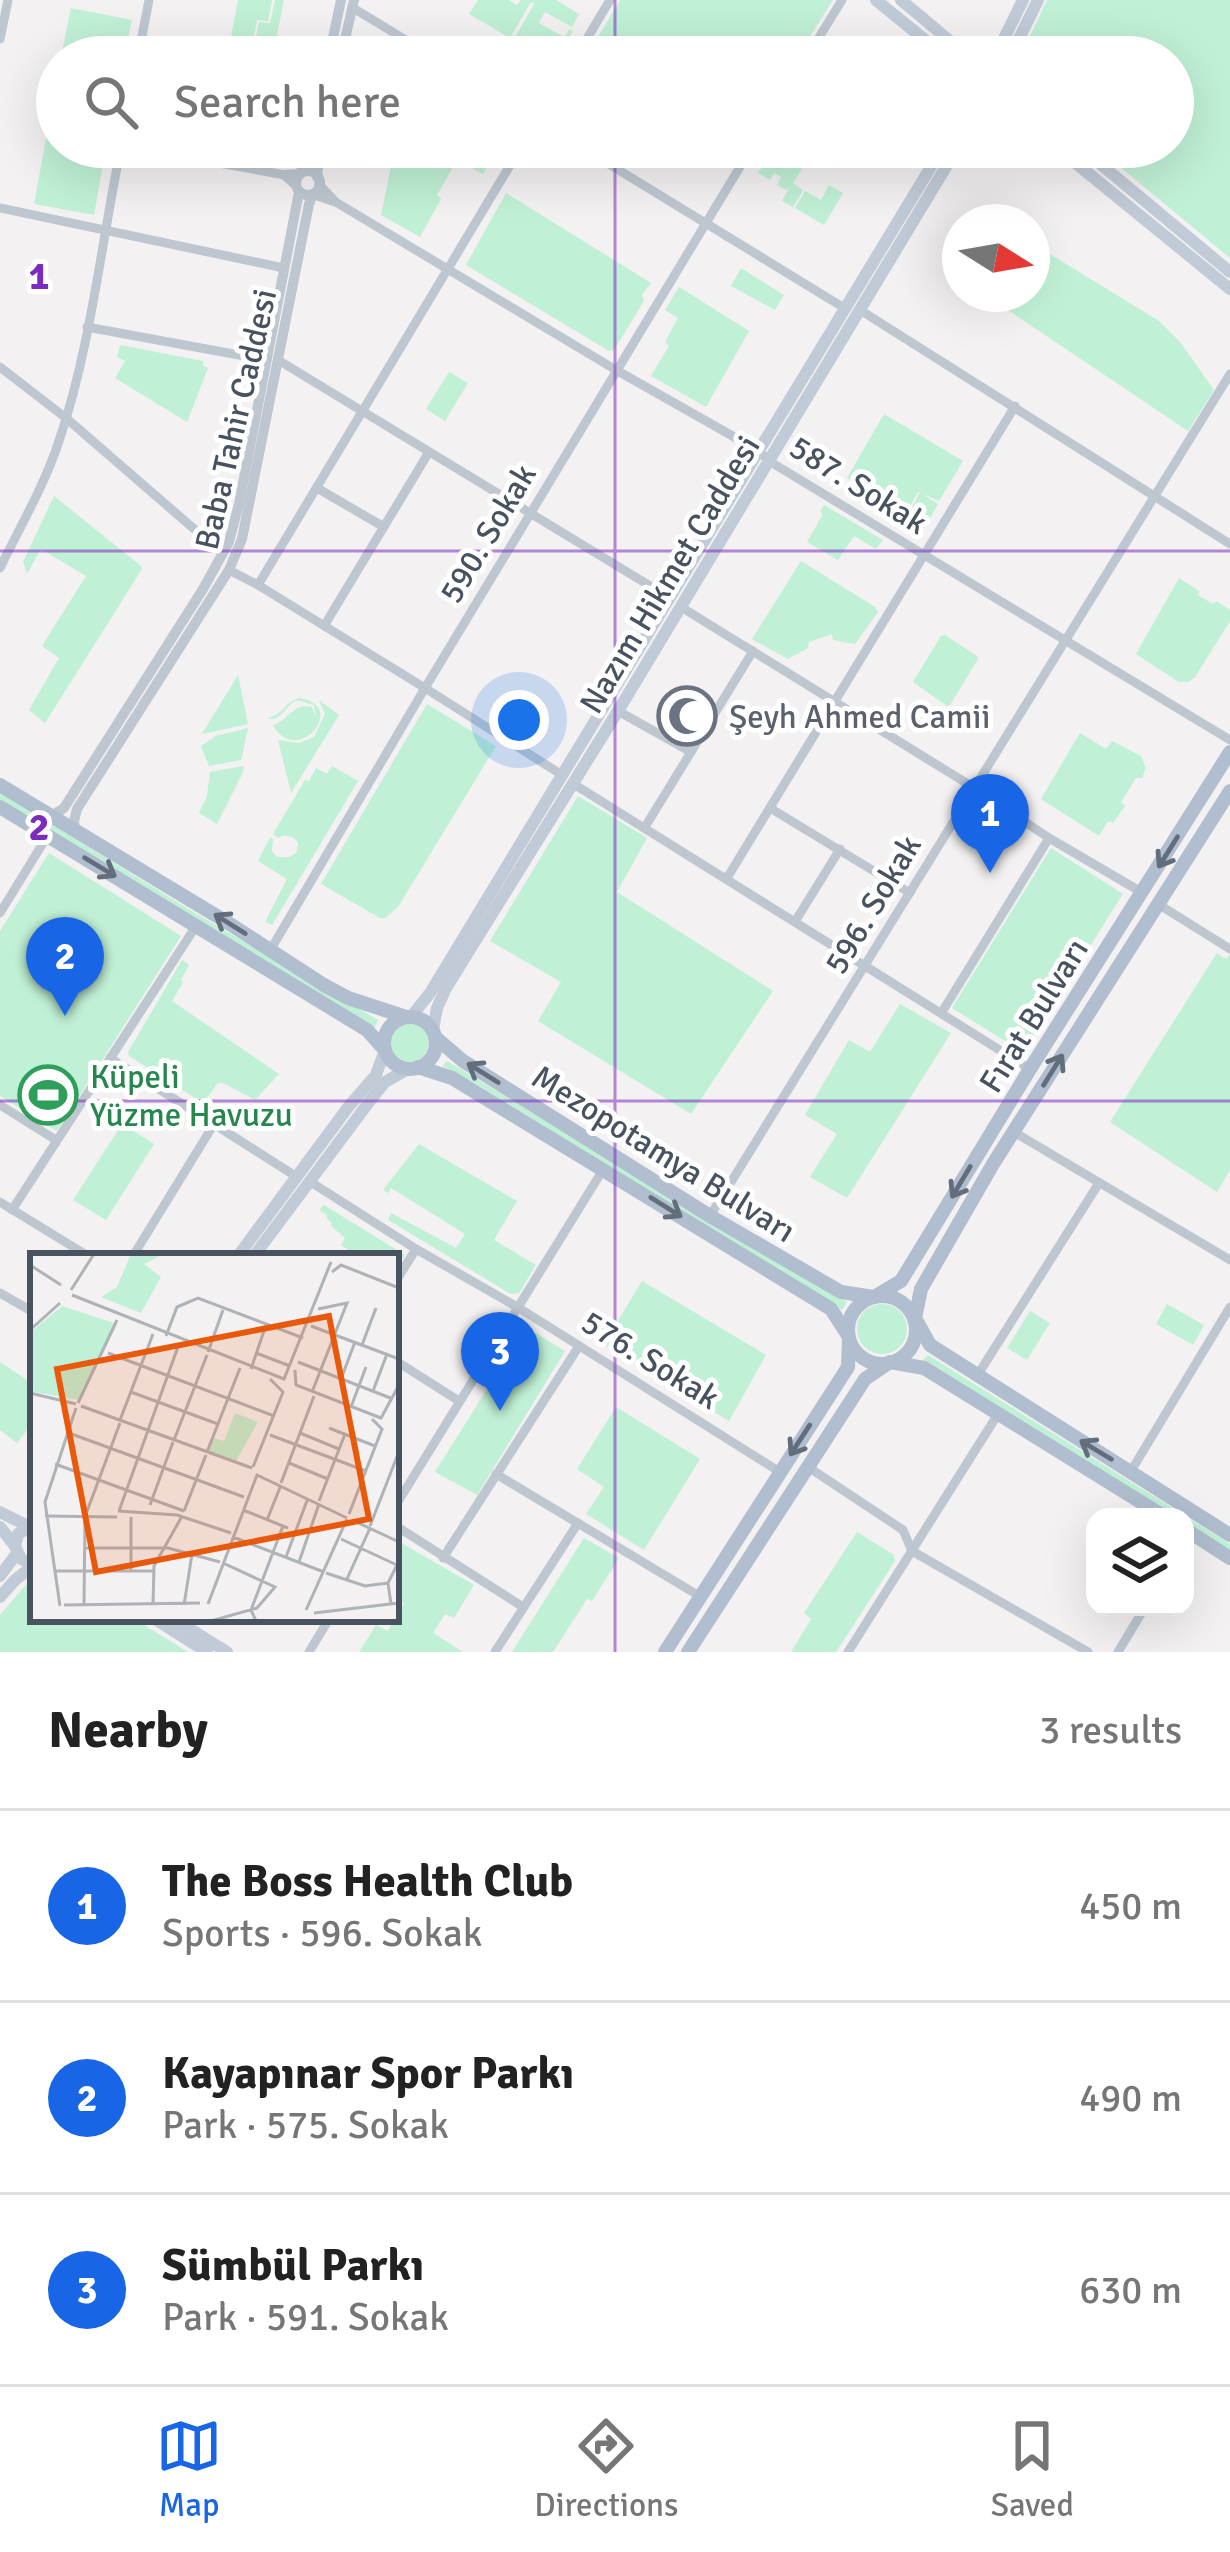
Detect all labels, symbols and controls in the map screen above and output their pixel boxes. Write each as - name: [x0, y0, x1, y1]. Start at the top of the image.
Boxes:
- search box: [36, 36, 1194, 168]
- icon: search: [78, 69, 144, 135]
- text: Search here: [174, 75, 401, 130]
- north arrow: [942, 204, 1050, 312]
- text: 1: [28, 252, 50, 300]
- street label: Baba Tahir Caddesi: [187, 285, 286, 554]
- street label: 587. Sokak: [782, 427, 935, 544]
- street label: Nazım Hikmet Caddesi: [571, 428, 769, 721]
- street label: 590. Sokak: [431, 457, 546, 611]
- mosque icon: Şeyh Ahmed Camii: [656, 685, 718, 747]
- your location: [489, 690, 549, 750]
- place label: Şeyh Ahmed Camii: [729, 697, 990, 738]
- pin: 1: [951, 774, 1029, 873]
- text: 2: [28, 803, 50, 851]
- street label: 596. Sokak: [816, 828, 931, 982]
- one-way arrow: [1156, 834, 1180, 868]
- one-way arrow: [82, 855, 116, 879]
- one-way arrow: [214, 912, 248, 936]
- pin: 2: [26, 917, 104, 1016]
- street label: Fırat Bulvarı: [971, 931, 1098, 1100]
- one-way arrow: [1041, 1054, 1065, 1088]
- place label: Küpeli Yüzme Havuzu: [90, 1057, 293, 1136]
- street label: Mezopotamya Bulvarı: [524, 1057, 802, 1252]
- one-way arrow: [467, 1061, 501, 1085]
- sports icon: Küpeli Yüzme Havuzu: [17, 1064, 79, 1126]
- one-way arrow: [949, 1164, 973, 1198]
- one-way arrow: [648, 1194, 682, 1219]
- inset map: [30, 1253, 399, 1622]
- street label: 576. Sokak: [574, 1302, 727, 1419]
- pin: 3: [461, 1312, 539, 1411]
- one-way arrow: [788, 1422, 813, 1456]
- one-way arrow: [1080, 1438, 1114, 1462]
- map controls: [1086, 1508, 1194, 1616]
- button: layers: [1086, 1508, 1194, 1616]
- text: Nearby: [48, 1699, 208, 1762]
- text: 3 results: [1039, 1706, 1182, 1754]
- text: The Boss Health Club: [162, 1854, 573, 1909]
- text: 1: [76, 1882, 98, 1930]
- text: 450 m: [1079, 1882, 1182, 1930]
- text: Sports · 596. Sokak: [162, 1909, 482, 1957]
- text: Kayapınar Spor Parkı: [162, 2046, 574, 2101]
- text: 2: [76, 2074, 98, 2122]
- text: 490 m: [1079, 2074, 1182, 2122]
- text: Park · 575. Sokak: [162, 2101, 449, 2149]
- text: Sümbül Parkı: [162, 2238, 424, 2293]
- text: 3: [76, 2266, 98, 2314]
- text: 630 m: [1079, 2266, 1182, 2314]
- text: Park · 591. Sokak: [162, 2293, 449, 2341]
- tab: Map: [156, 2413, 222, 2526]
- tab: Directions: [534, 2413, 679, 2526]
- tab: Saved: [991, 2413, 1074, 2526]

